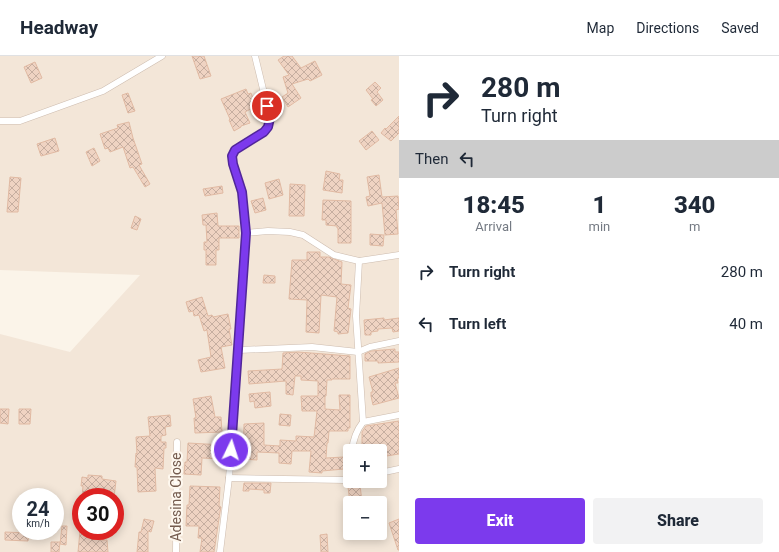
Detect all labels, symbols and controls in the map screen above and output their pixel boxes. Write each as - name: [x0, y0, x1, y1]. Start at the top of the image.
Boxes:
- text: Headway: [20, 16, 98, 39]
- text: Map: [587, 20, 614, 36]
- text: Directions: [636, 20, 699, 36]
- text: Saved: [721, 20, 759, 36]
- text: 280 m: [481, 71, 560, 104]
- icon: right: [415, 72, 467, 124]
- pin: [250, 89, 284, 123]
- icon: arrive: [256, 95, 278, 117]
- text: Turn right: [481, 105, 558, 126]
- icon: left: [456, 148, 478, 170]
- text: Then: [415, 150, 448, 168]
- text: 18:45: [463, 191, 525, 219]
- text: 1: [592, 191, 606, 219]
- text: 340: [674, 191, 715, 219]
- text: Arrival: [475, 219, 512, 234]
- text: min: [589, 219, 610, 234]
- text: m: [689, 219, 700, 234]
- icon: right: [415, 261, 437, 283]
- text: Turn right: [449, 263, 515, 281]
- text: 280 m: [721, 263, 763, 281]
- icon: left: [415, 313, 437, 335]
- text: Turn left: [449, 315, 506, 333]
- text: 40 m: [729, 315, 763, 333]
- position arrow: [210, 429, 252, 471]
- map controls: [343, 444, 387, 540]
- button: +: [343, 444, 387, 488]
- street label: Adesina Close: [168, 452, 184, 542]
- speed limit sign: 30: [72, 488, 124, 540]
- button: −: [343, 496, 387, 540]
- text: 24: [27, 497, 49, 521]
- button: Exit: [415, 498, 585, 544]
- button: Share: [593, 498, 763, 544]
- text: km/h: [26, 518, 50, 529]

